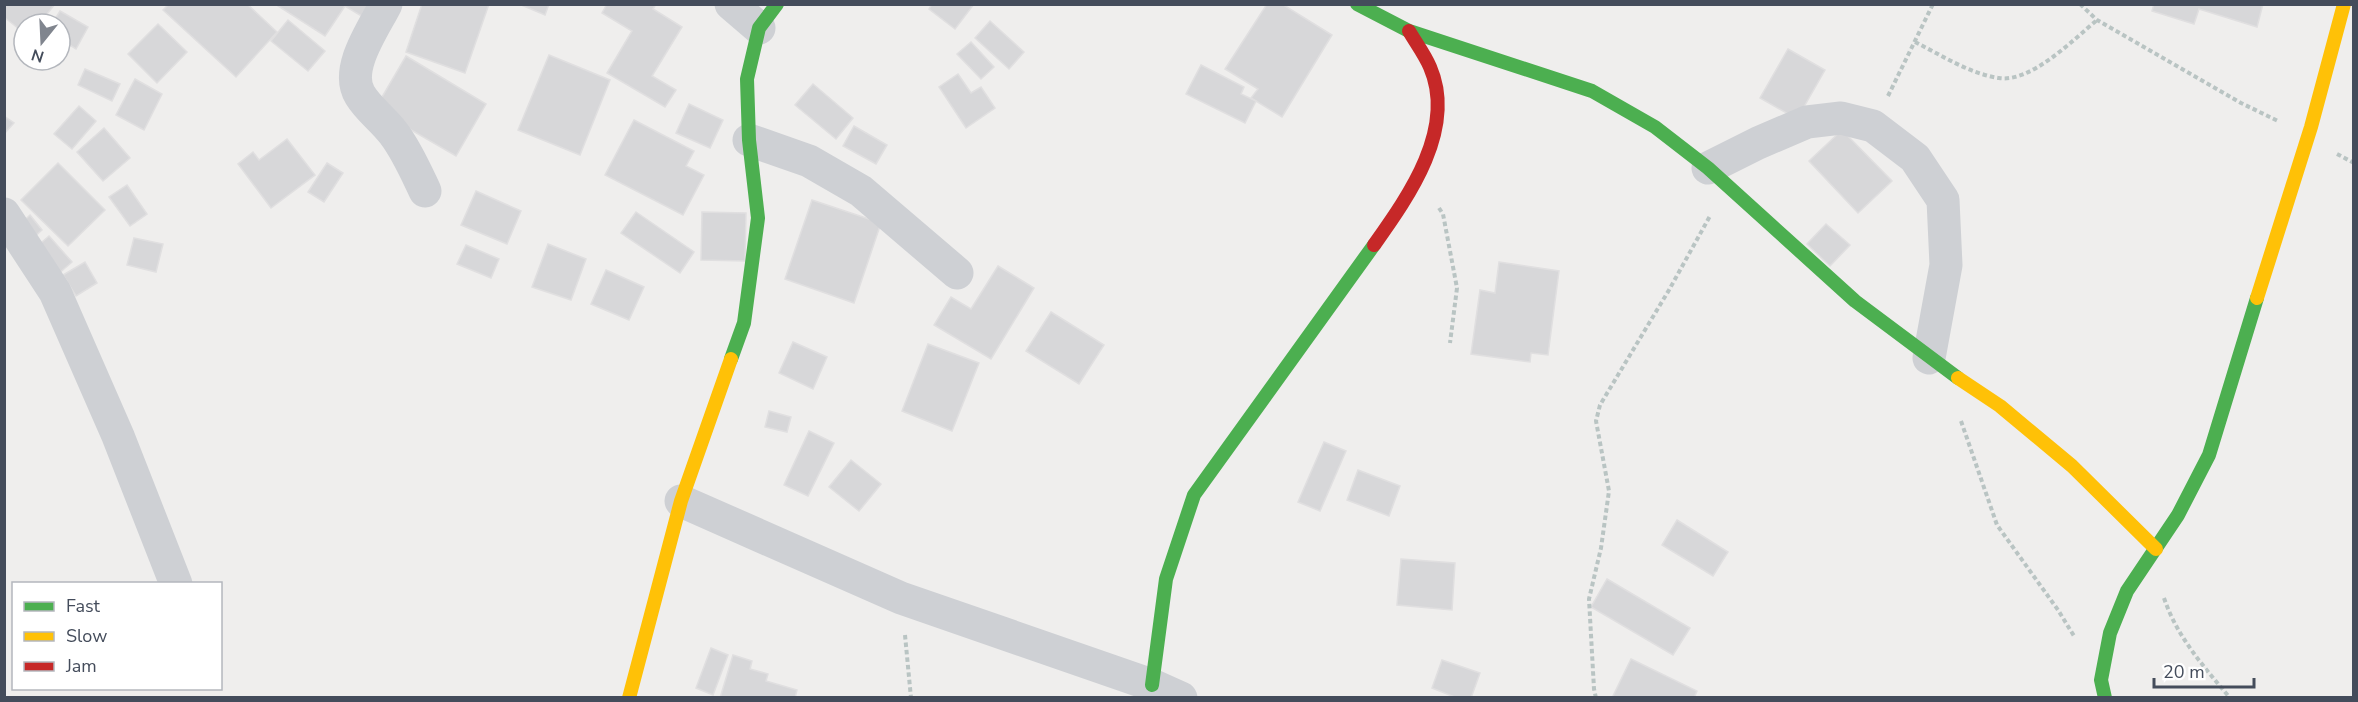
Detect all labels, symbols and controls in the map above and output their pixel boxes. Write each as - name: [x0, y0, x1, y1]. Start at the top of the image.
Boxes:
- north arrow: [12, 12, 72, 72]
- text: N: [29, 43, 47, 68]
- legend: [12, 582, 222, 690]
- text: Fast: [66, 594, 101, 618]
- text: Slow: [66, 624, 107, 648]
- scale bar: [2154, 651, 2254, 689]
- text: Jam: [65, 654, 97, 678]
- text: 20 m: [2163, 660, 2205, 684]

